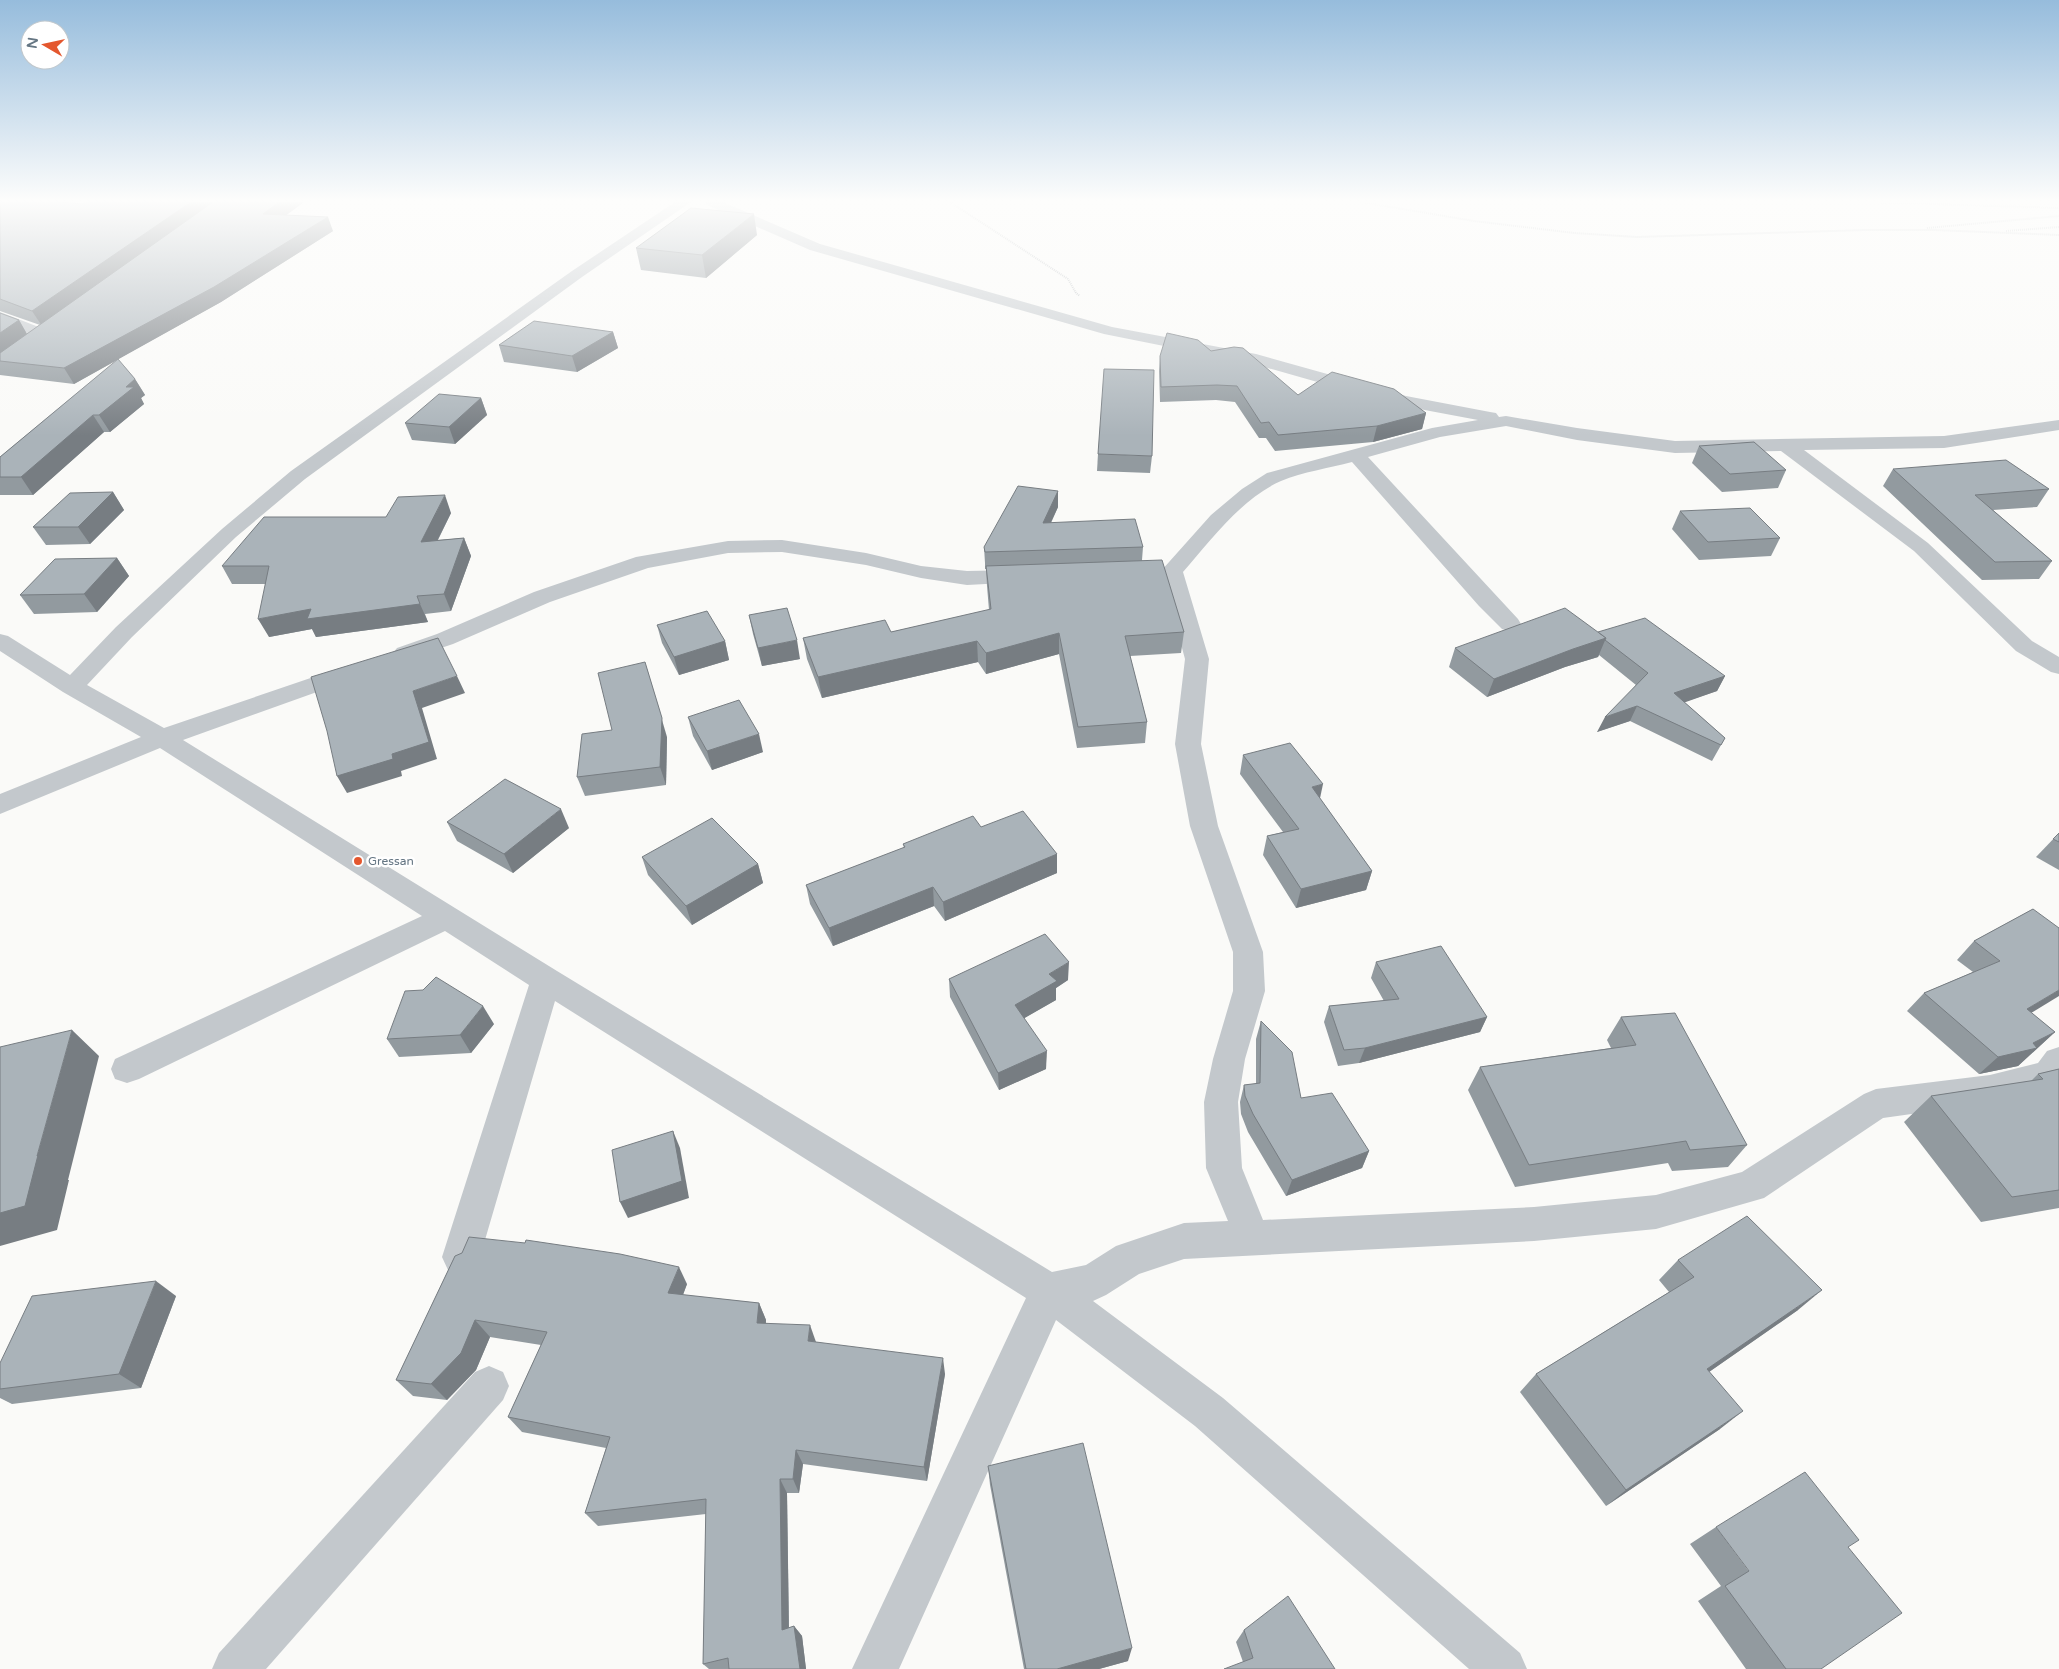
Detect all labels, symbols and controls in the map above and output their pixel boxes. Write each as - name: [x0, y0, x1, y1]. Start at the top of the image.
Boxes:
- north arrow: [20, 20, 70, 70]
- text: N: [23, 36, 42, 50]
- place label: Gressan: [368, 854, 414, 868]
- marker: Gressan: [352, 855, 364, 867]

